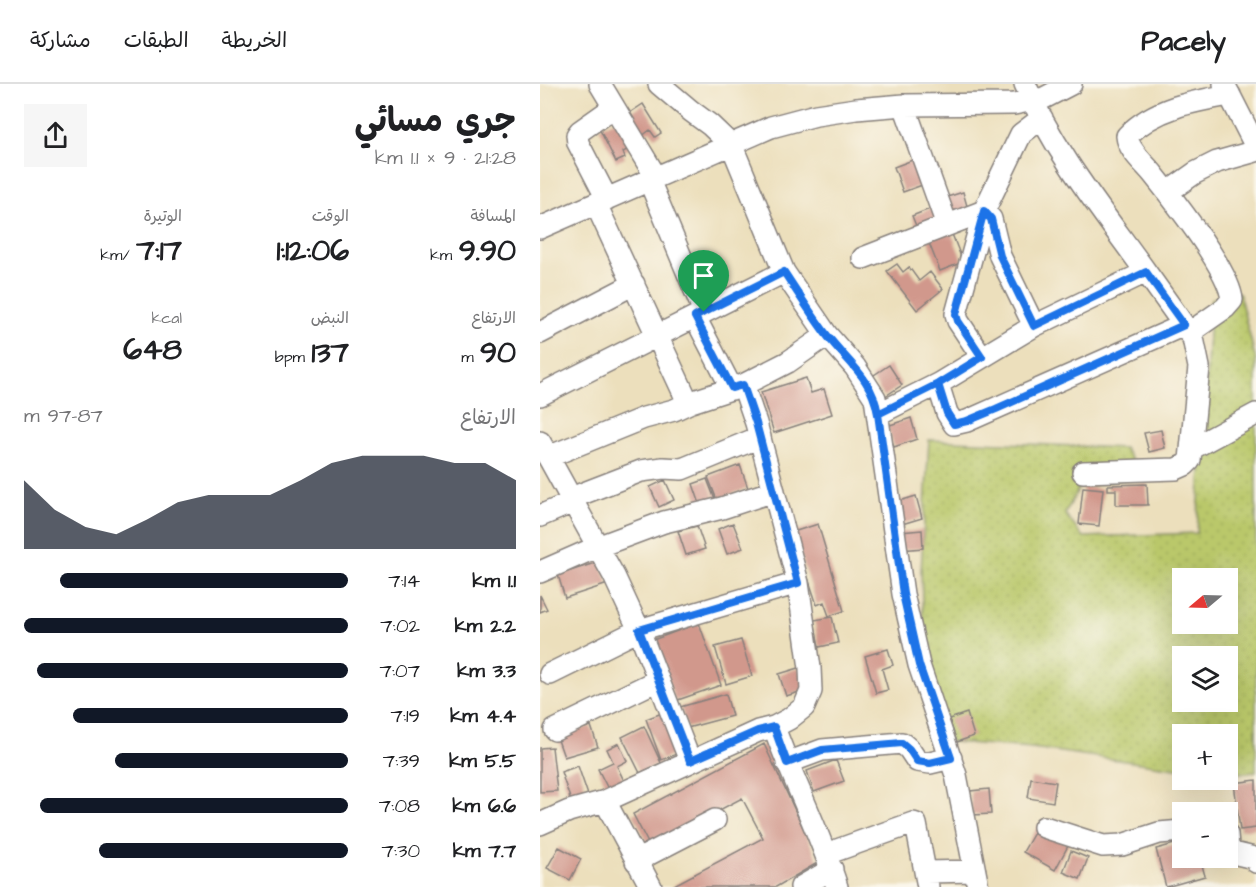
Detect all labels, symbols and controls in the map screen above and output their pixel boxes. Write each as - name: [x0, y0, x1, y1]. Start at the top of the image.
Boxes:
- text: Pacely: [1141, 22, 1226, 61]
- text: مشاركة: [30, 26, 91, 55]
- text: الطبقات: [124, 26, 189, 55]
- text: الخريطة: [222, 26, 287, 55]
- text: جري مسائي: [354, 98, 516, 144]
- button: share: [24, 104, 87, 167]
- text: 21:28 · 9 × 1.1 km: [375, 144, 516, 172]
- text: الوتيرة: [143, 205, 182, 227]
- text: الوقت: [312, 205, 349, 227]
- text: المسافة: [470, 205, 516, 227]
- text: 7:17: [136, 230, 182, 272]
- text: 1:12:06: [276, 230, 349, 272]
- text: 9.90: [459, 230, 516, 272]
- text: /km: [100, 244, 136, 266]
- text: km: [430, 244, 459, 266]
- pin: [678, 250, 729, 312]
- icon: arrive: [687, 259, 720, 292]
- text: kcal: [151, 307, 182, 329]
- text: النبض: [311, 307, 349, 329]
- text: الارتفاع: [471, 307, 516, 329]
- text: 648: [123, 329, 182, 371]
- text: 137: [311, 332, 349, 374]
- text: 90: [480, 332, 516, 374]
- text: bpm: [275, 346, 311, 368]
- text: m: [461, 346, 480, 368]
- text: 87–97 m: [24, 402, 103, 430]
- text: الارتفاع: [460, 404, 516, 432]
- text: 7:14: [388, 567, 420, 595]
- text: 1.1 km: [472, 567, 516, 595]
- north arrow: [1172, 568, 1238, 634]
- map controls: [1172, 568, 1238, 868]
- text: 7:02: [380, 612, 420, 640]
- text: 2.2 km: [454, 612, 516, 640]
- button: layers: [1172, 646, 1238, 712]
- text: 7:07: [379, 657, 420, 685]
- text: 3.3 km: [457, 657, 516, 685]
- text: 7:19: [390, 702, 420, 730]
- text: 4.4 km: [450, 702, 516, 730]
- button: +: [1172, 724, 1238, 790]
- text: 7:39: [383, 747, 420, 775]
- text: 5.5 km: [449, 747, 516, 775]
- text: 7:08: [379, 792, 420, 820]
- text: 6.6 km: [452, 792, 516, 820]
- button: −: [1172, 802, 1238, 868]
- text: 7:30: [382, 837, 420, 865]
- text: 7.7 km: [453, 837, 516, 865]

